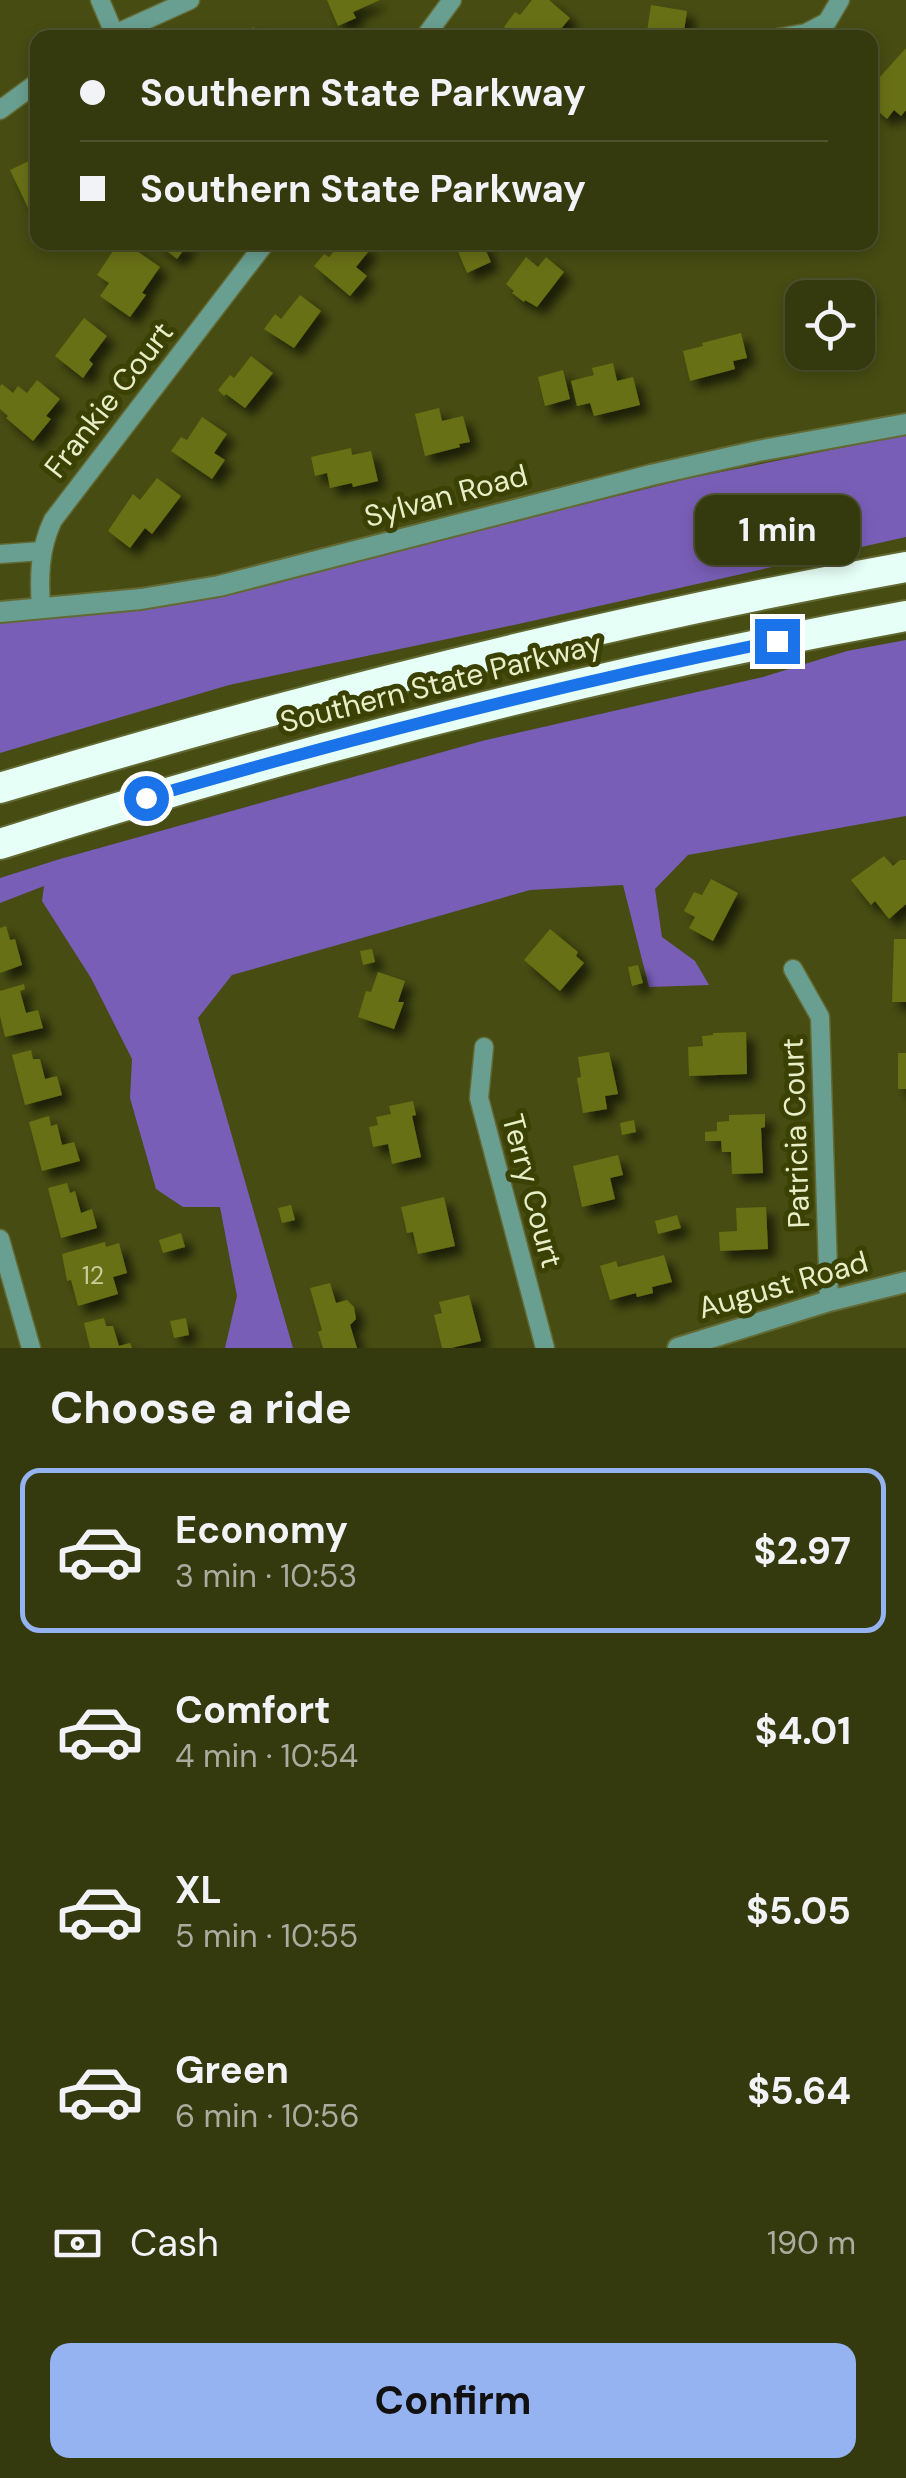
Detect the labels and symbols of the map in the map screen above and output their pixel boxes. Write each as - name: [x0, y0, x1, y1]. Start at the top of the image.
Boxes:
- street label: Frankie Court: [36, 314, 182, 486]
- street label: Sylvan Road: [360, 455, 532, 536]
- callout: 1 min: [694, 496, 860, 566]
- route end: [755, 619, 800, 664]
- street label: Southern State Parkway: [276, 624, 606, 741]
- route start: [124, 776, 169, 821]
- street label: Patricia Court: [773, 1037, 818, 1229]
- street label: Terry Court: [493, 1110, 572, 1272]
- street label: August Road: [694, 1242, 872, 1327]
- house number: 12: [82, 1259, 104, 1292]

